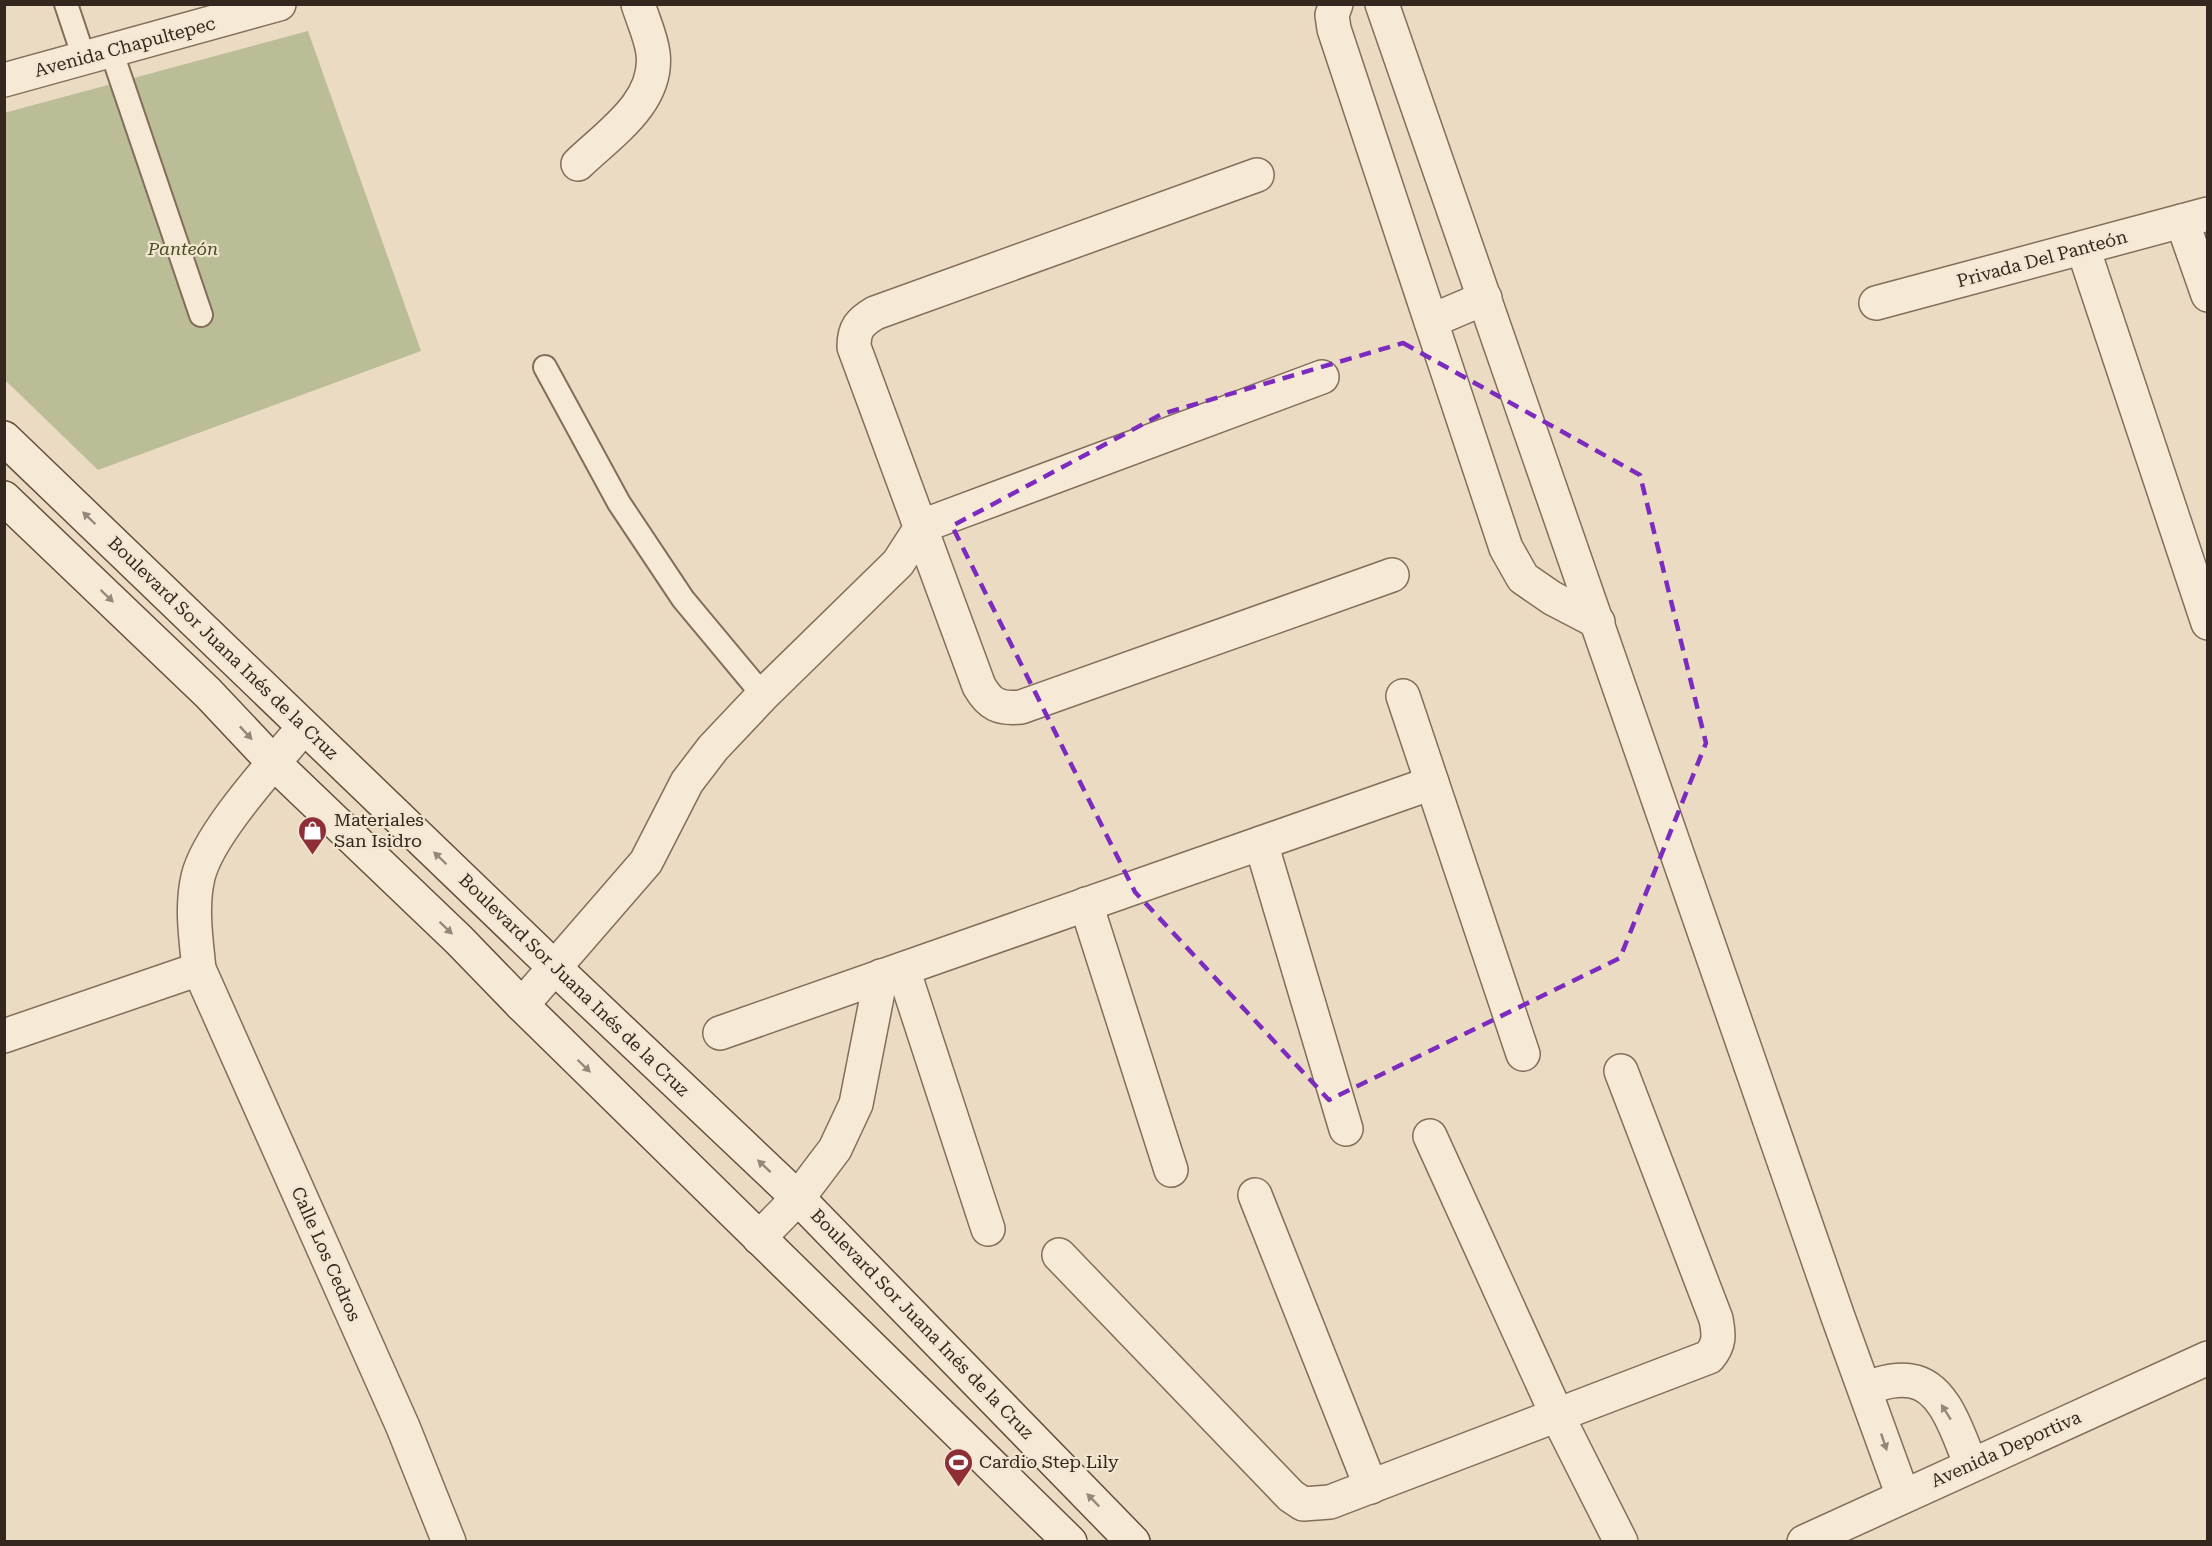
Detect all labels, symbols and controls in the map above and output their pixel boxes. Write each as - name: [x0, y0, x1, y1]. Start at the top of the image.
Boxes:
- street label: Avenida Chapultepec: [32, 12, 218, 81]
- street label: Privada Del Panteón: [1954, 226, 2130, 291]
- park label: Panteón: [147, 238, 218, 259]
- one-way arrow: [82, 512, 96, 526]
- street label: Boulevard Sor Juana Inés de la Cruz: [104, 532, 343, 764]
- one-way arrow: [100, 589, 115, 603]
- one-way arrow: [239, 726, 253, 740]
- place label: Materiales San Isidro: [334, 809, 424, 851]
- shop icon: Materiales San Isidro: [297, 814, 329, 856]
- one-way arrow: [434, 852, 448, 866]
- street label: Boulevard Sor Juana Inés de la Cruz: [455, 869, 694, 1101]
- one-way arrow: [439, 920, 453, 934]
- one-way arrow: [576, 1058, 590, 1072]
- one-way arrow: [757, 1159, 772, 1173]
- street label: Calle Los Cedros: [287, 1183, 366, 1324]
- street label: Boulevard Sor Juana Inés de la Cruz: [807, 1204, 1038, 1443]
- one-way arrow: [1941, 1404, 1952, 1420]
- street label: Avenida Deportiva: [1928, 1406, 2084, 1491]
- one-way arrow: [1879, 1433, 1889, 1451]
- sports icon: Cardio Step Lily: [942, 1446, 974, 1488]
- place label: Cardio Step Lily: [979, 1451, 1119, 1472]
- one-way arrow: [1086, 1493, 1100, 1507]

